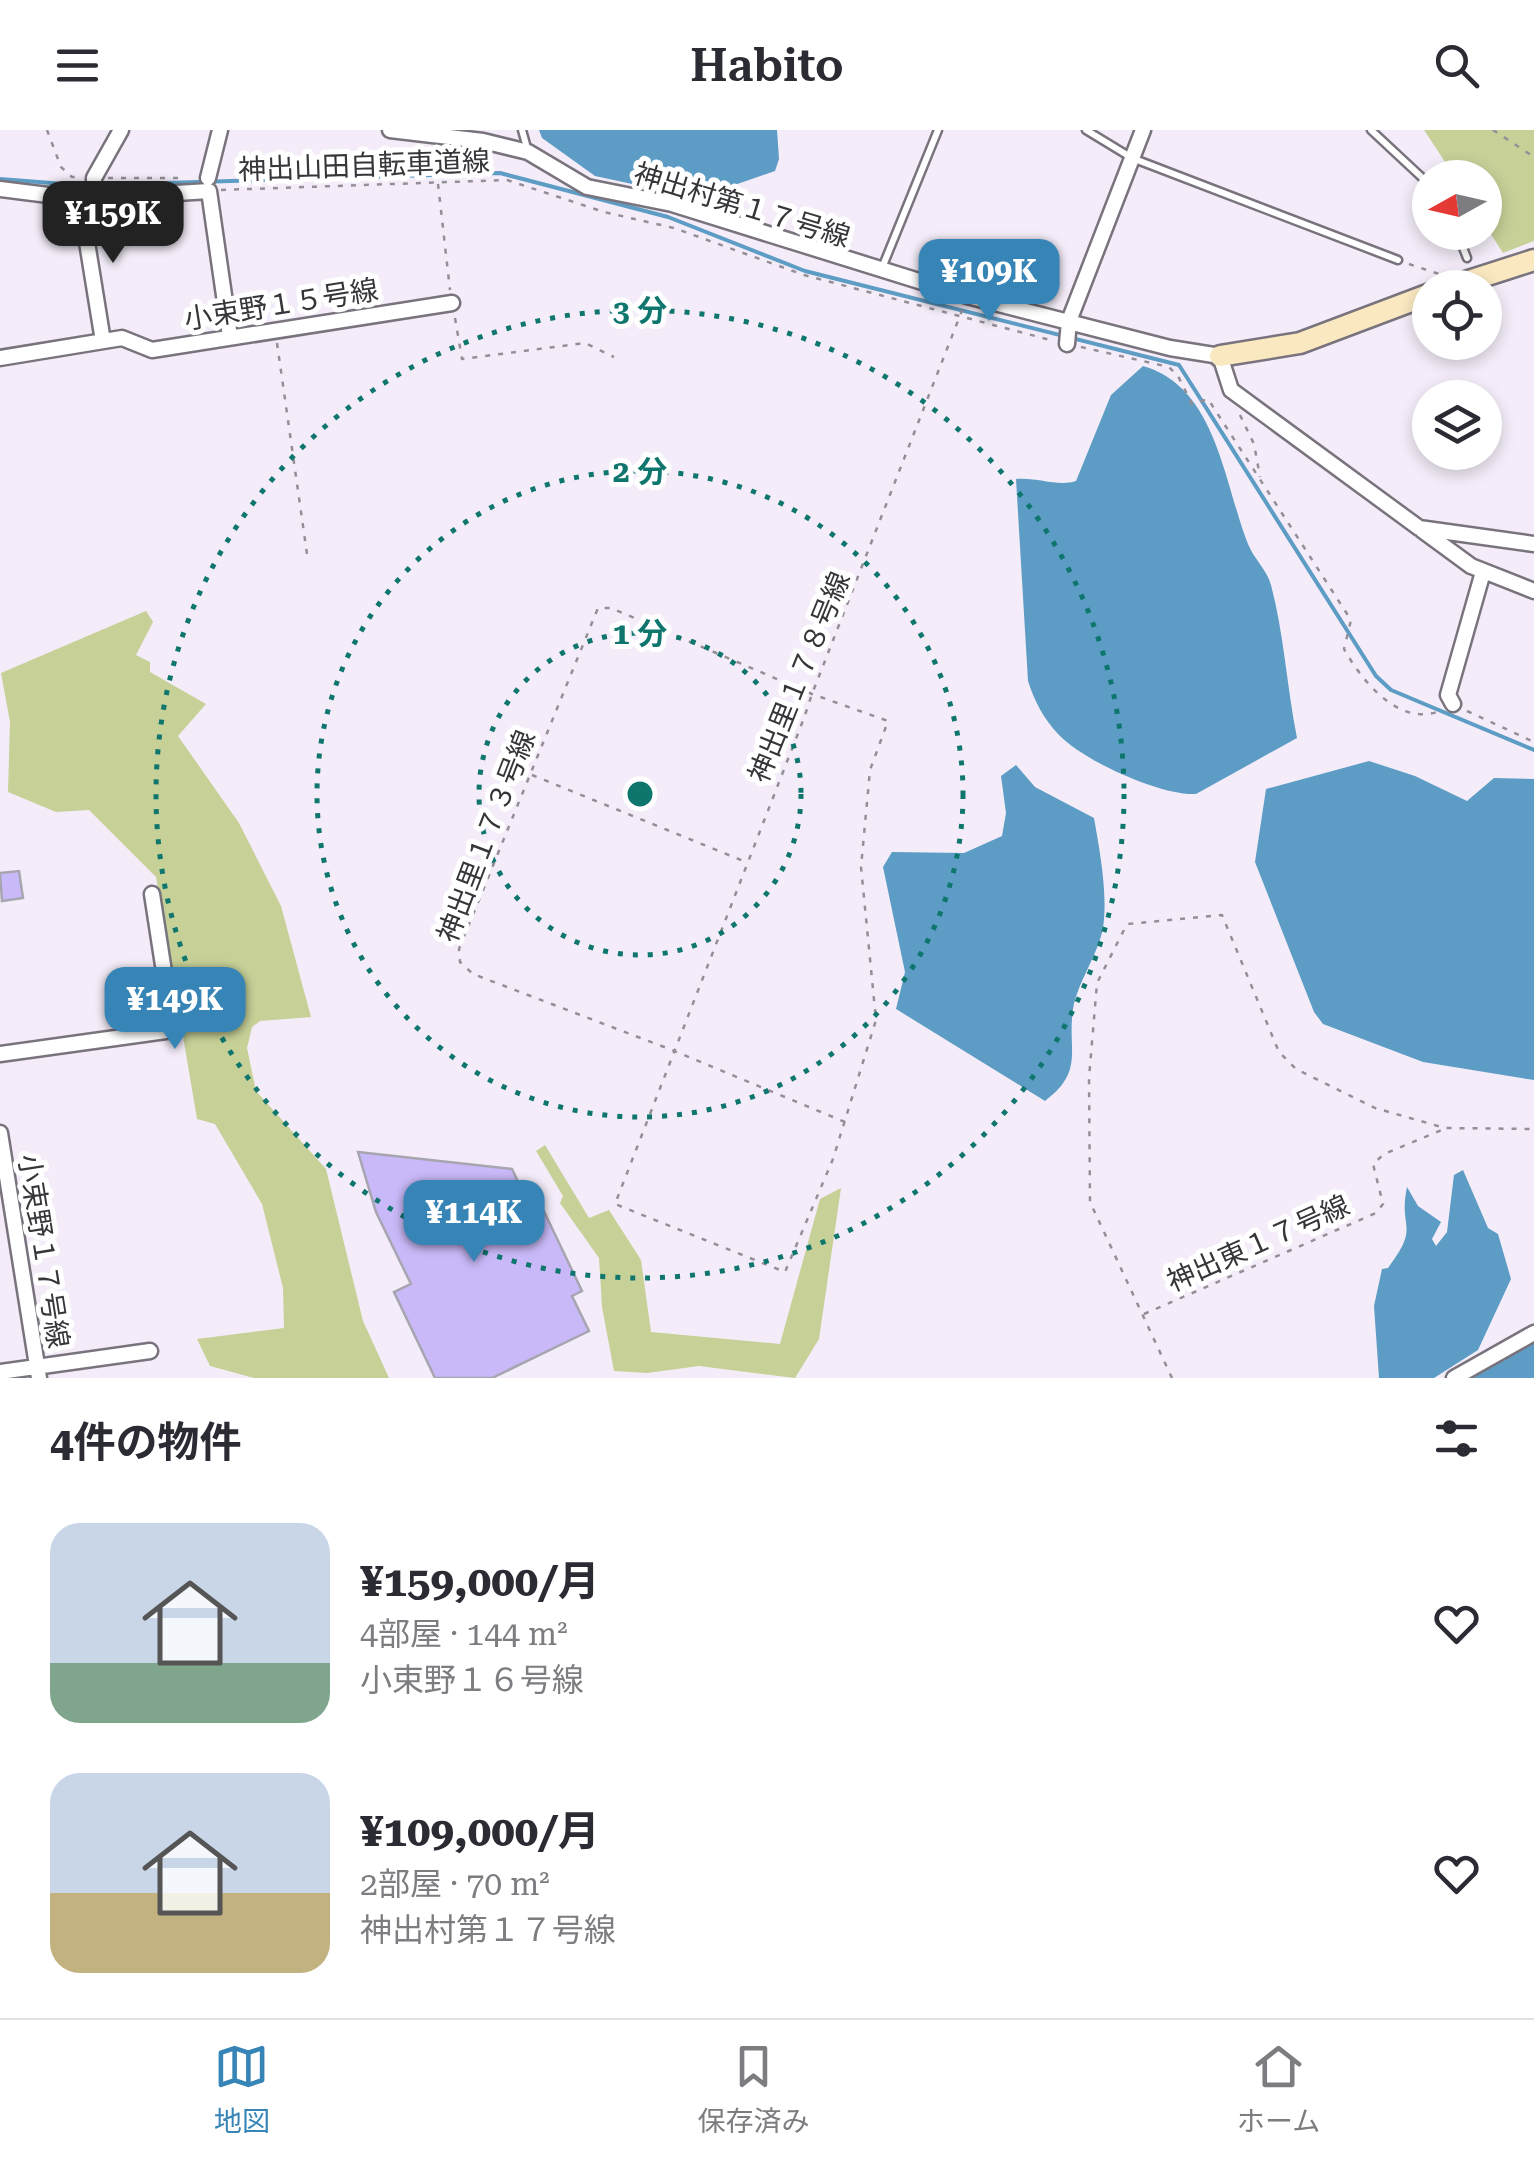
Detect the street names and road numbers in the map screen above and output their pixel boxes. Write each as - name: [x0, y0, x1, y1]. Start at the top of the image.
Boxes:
- street label: 神出山田自転車道線: [238, 145, 491, 186]
- street label: 神出村第１７号線: [630, 157, 854, 254]
- street label: 小束野１５号線: [182, 273, 380, 336]
- street label: 神出里１７８号線: [742, 567, 857, 787]
- street label: 神出里１７３号線: [431, 726, 542, 947]
- street label: 小束野１７号線: [12, 1152, 75, 1350]
- street label: 神出東１７号線: [1162, 1189, 1354, 1298]

